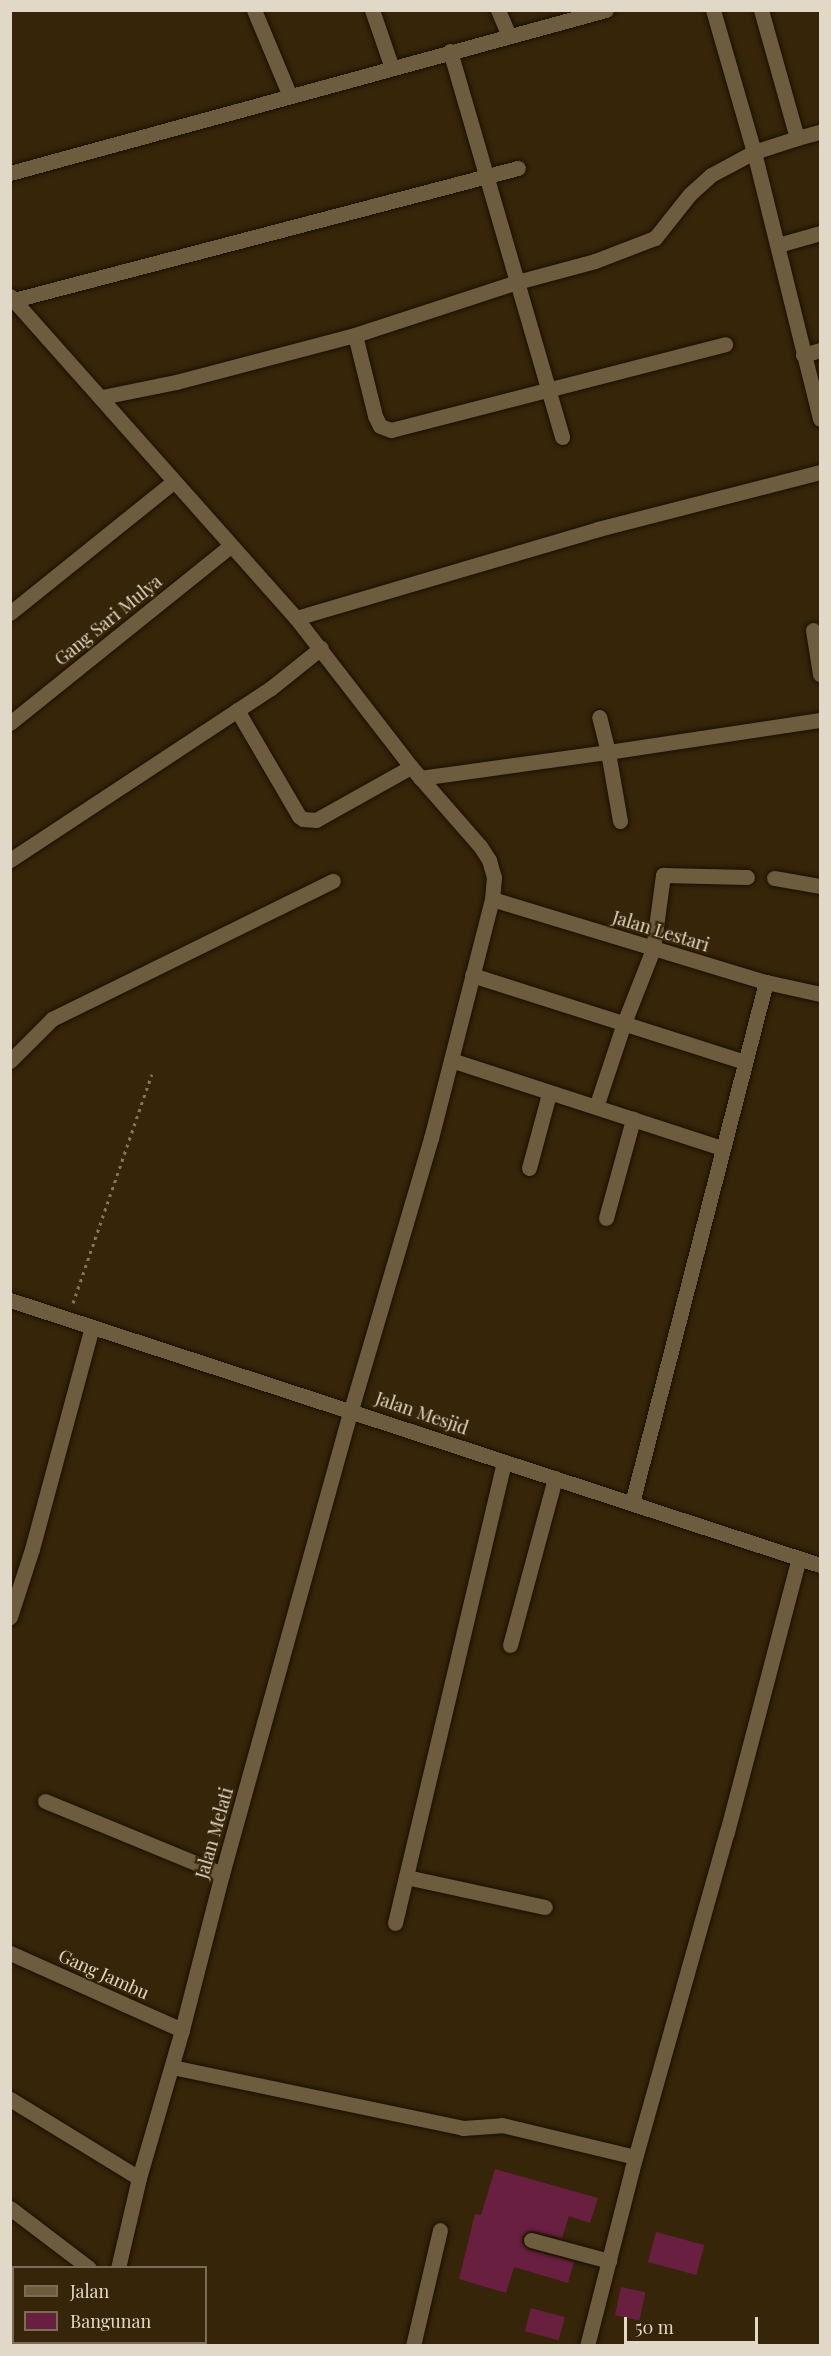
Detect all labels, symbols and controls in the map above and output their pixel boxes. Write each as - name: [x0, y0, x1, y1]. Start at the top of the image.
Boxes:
- street label: Gang Sari Mulya: [50, 570, 166, 670]
- street label: Jalan Lestari: [610, 906, 712, 956]
- street label: Jalan Mesjid: [373, 1387, 471, 1439]
- street label: Jalan Melati: [191, 1785, 237, 1881]
- street label: Gang Jambu: [55, 1944, 153, 2004]
- legend: [12, 2266, 207, 2344]
- text: Jalan: [70, 2279, 109, 2303]
- scale bar: [627, 2305, 760, 2343]
- text: Bangunan: [70, 2309, 151, 2333]
- text: 50 m: [635, 2315, 674, 2339]

